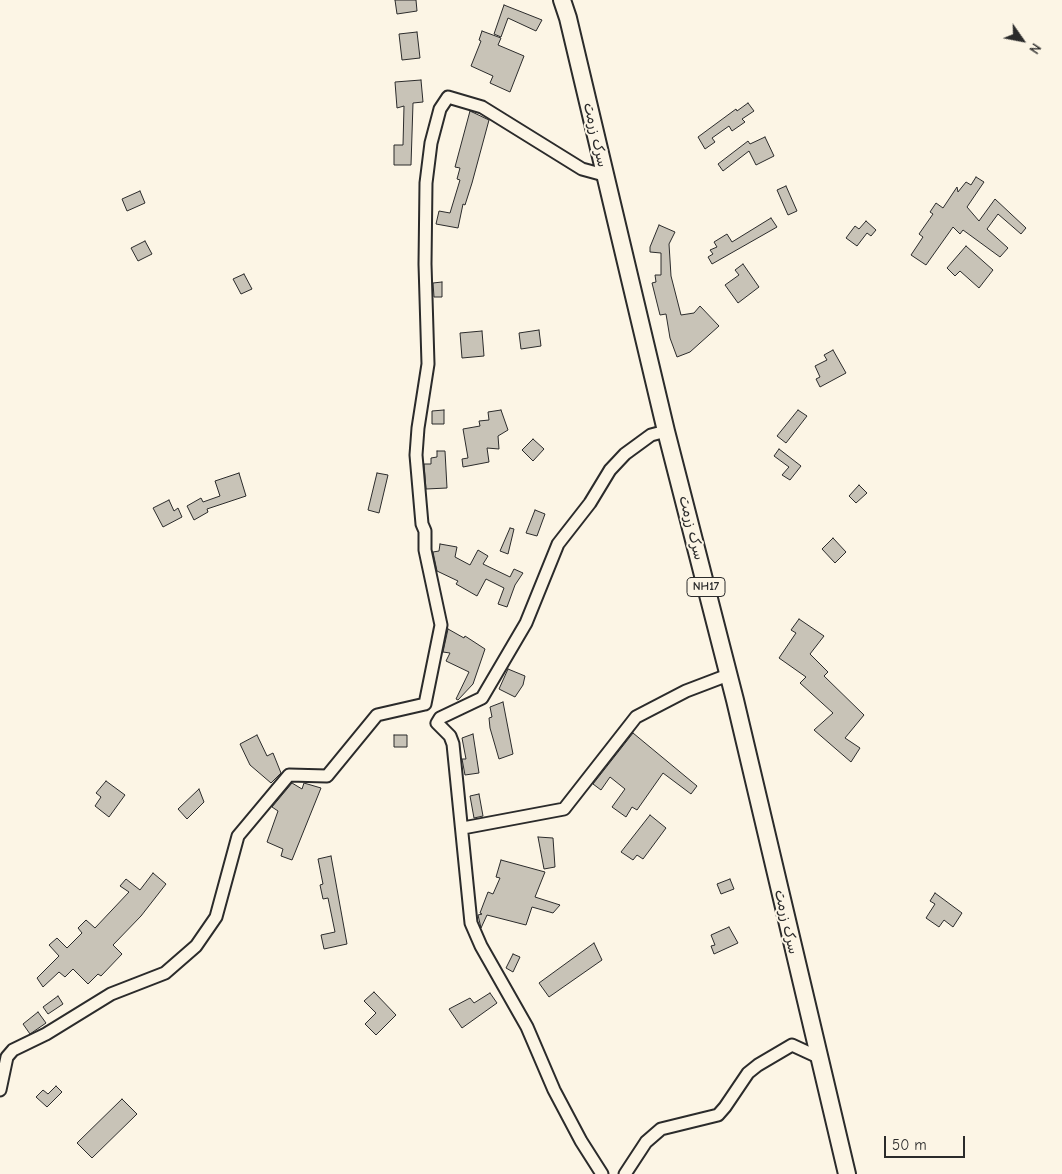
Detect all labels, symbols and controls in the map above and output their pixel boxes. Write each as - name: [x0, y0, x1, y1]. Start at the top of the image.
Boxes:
- north arrow: [997, 15, 1047, 65]
- text: N: [1025, 40, 1045, 57]
- street label: سرک زرمت: [579, 101, 611, 169]
- street label: سرک زرمت: [675, 494, 707, 562]
- road number: NH17: [687, 578, 725, 596]
- street label: سرک زرمت: [770, 888, 802, 956]
- scale bar: [887, 1126, 968, 1158]
- text: 50 m: [892, 1136, 927, 1154]

